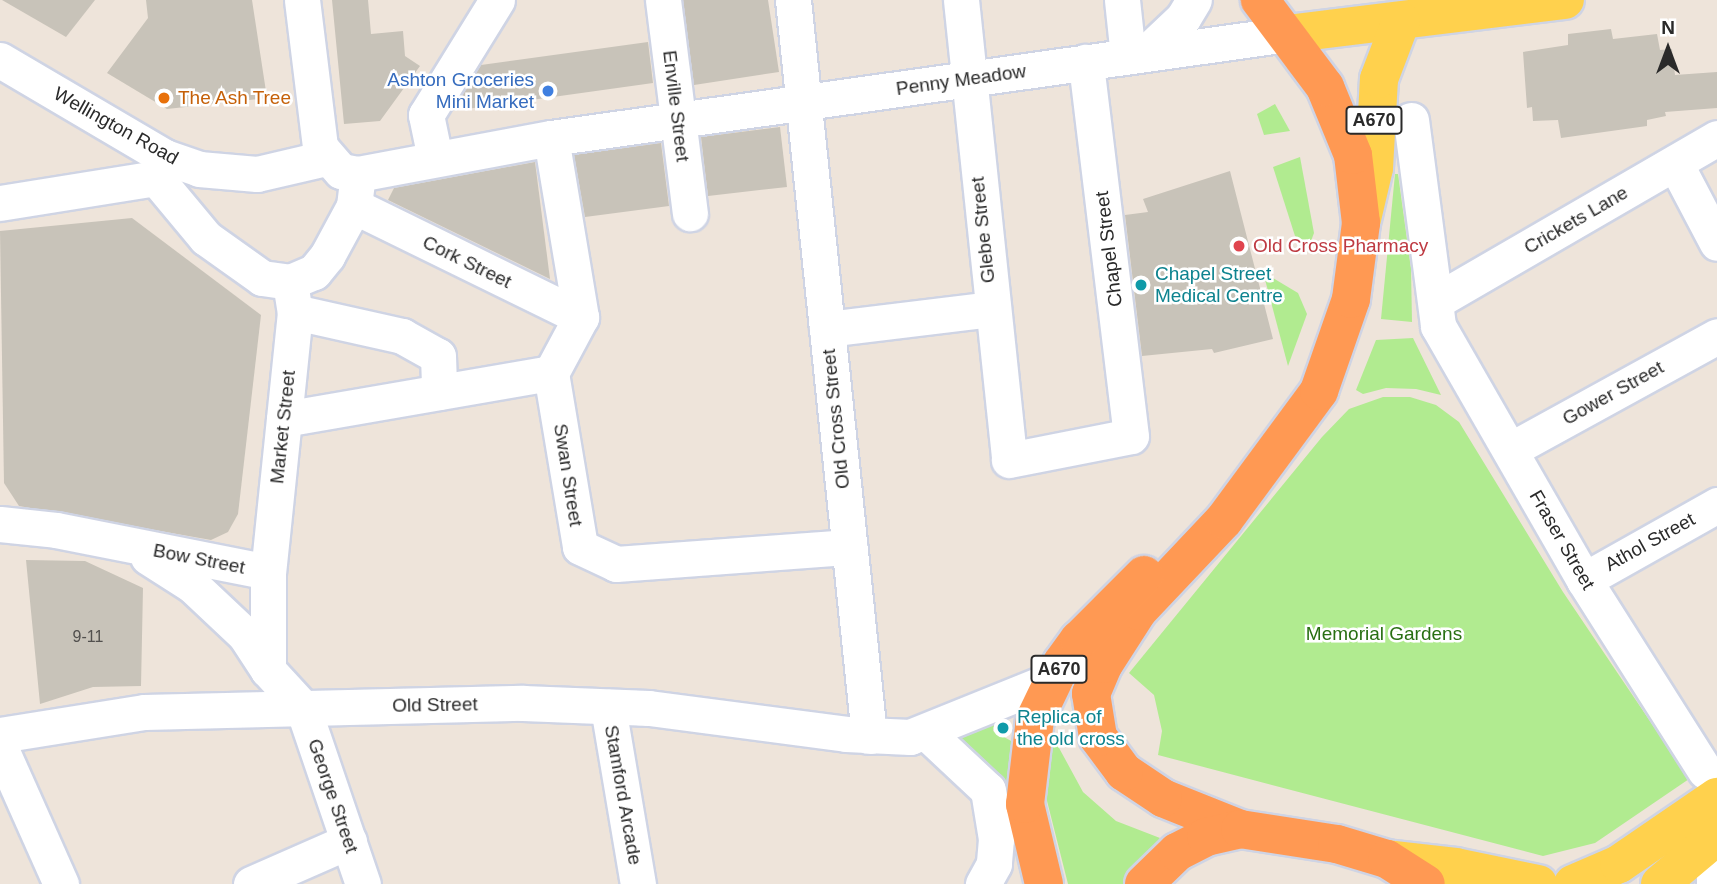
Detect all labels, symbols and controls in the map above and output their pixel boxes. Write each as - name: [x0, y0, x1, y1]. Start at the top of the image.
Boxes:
- north arrow: [1633, 14, 1703, 84]
- text: N: [1661, 17, 1675, 38]
- street label: Enville Street: [658, 49, 694, 163]
- street label: Penny Meadow: [895, 60, 1027, 100]
- place label: Ashton Groceries Mini Market: [387, 69, 534, 113]
- street label: Wellington Road: [50, 82, 182, 170]
- marker: Ashton Groceries Mini Market: [540, 83, 556, 99]
- place label: The Ash Tree: [178, 87, 292, 109]
- marker: The Ash Tree: [156, 90, 172, 106]
- road number: A670: [1344, 106, 1404, 134]
- street label: Glebe Street: [966, 176, 1000, 284]
- street label: Crickets Lane: [1520, 181, 1632, 259]
- street label: Chapel Street: [1091, 190, 1127, 308]
- street label: Cork Street: [419, 231, 515, 293]
- place label: Old Cross Pharmacy: [1253, 235, 1428, 257]
- marker: Old Cross Pharmacy: [1231, 238, 1247, 254]
- place label: Chapel Street Medical Centre: [1155, 263, 1283, 307]
- marker: Chapel Street Medical Centre: [1133, 277, 1149, 293]
- street label: Old Cross Street: [817, 348, 855, 490]
- street label: Gower Street: [1559, 356, 1667, 430]
- street label: Market Street: [266, 369, 300, 485]
- street label: Swan Street: [549, 422, 587, 528]
- street label: Fraser Street: [1524, 486, 1600, 594]
- street label: Athol Street: [1601, 508, 1699, 576]
- street label: Bow Street: [151, 539, 247, 579]
- park label: Memorial Gardens: [1306, 623, 1462, 645]
- house number: 9-11: [73, 627, 103, 647]
- road number: A670: [1029, 654, 1089, 684]
- street label: Old Street: [392, 693, 478, 717]
- place label: Replica of the old cross: [1017, 706, 1125, 750]
- marker: Replica of the old cross: [995, 720, 1011, 736]
- street label: Stamford Arcade: [599, 723, 647, 867]
- street label: George Street: [303, 736, 363, 856]

